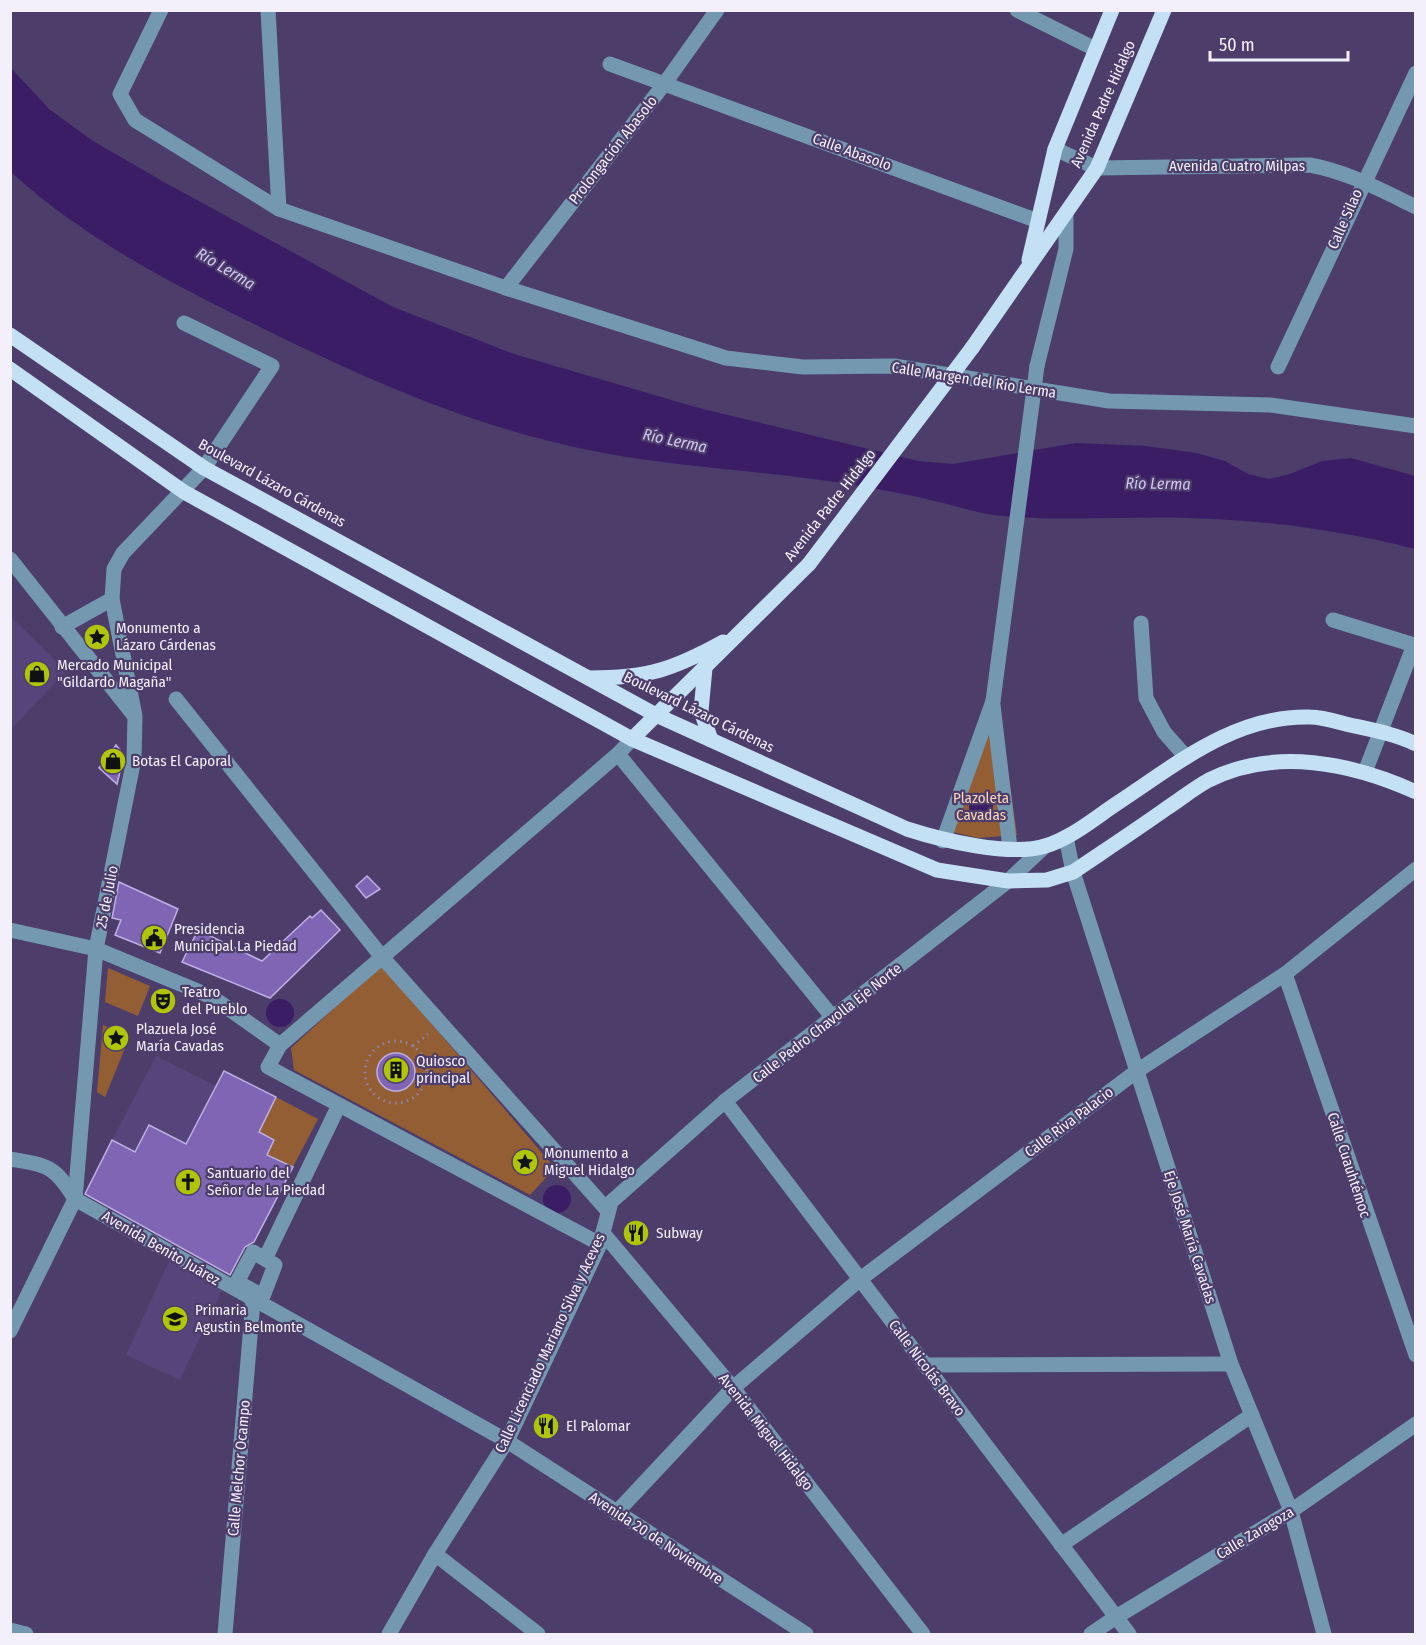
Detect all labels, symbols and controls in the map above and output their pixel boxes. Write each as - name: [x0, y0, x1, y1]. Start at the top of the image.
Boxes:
- scale bar: [1210, 24, 1348, 62]
- text: 50 m: [1219, 34, 1255, 56]
- street label: Avenida Padre Hidalgo: [1067, 37, 1139, 170]
- street label: Prolongación Abasolo: [565, 92, 661, 208]
- street label: Calle Abasolo: [810, 129, 894, 175]
- street label: Avenida Cuatro Milpas: [1169, 157, 1305, 175]
- street label: Calle Silao: [1324, 186, 1366, 252]
- water label: Río Lerma: [193, 244, 259, 293]
- street label: Calle Margen del Río Lerma: [890, 358, 1058, 402]
- water label: Río Lerma: [641, 424, 709, 457]
- street label: Boulevard Lázaro Cárdenas: [195, 435, 349, 531]
- street label: Avenida Padre Hidalgo: [781, 445, 879, 565]
- water label: Río Lerma: [1125, 473, 1191, 494]
- place label: Monumento a Lázaro Cárdenas: [116, 619, 216, 654]
- place icon: Monumento a Lázaro Cárdenas: [82, 622, 112, 652]
- place label: Mercado Municipal "Gildardo Magaña": [57, 656, 172, 691]
- shop icon: Mercado Municipal "Gildardo Magaña": [22, 659, 52, 689]
- street label: Boulevard Lázaro Cárdenas: [621, 668, 777, 756]
- shop icon: Botas El Caporal: [98, 746, 128, 776]
- place label: Botas El Caporal: [132, 752, 231, 770]
- park label: Plazoleta Cavadas: [953, 789, 1009, 824]
- street label: 25 de Julio: [92, 864, 122, 930]
- place label: Presidencia Municipal La Piedad: [174, 920, 297, 955]
- public building icon: Presidencia Municipal La Piedad: [139, 923, 169, 953]
- street label: Calle Pedro Chavolla Eje Norte: [749, 959, 905, 1087]
- place label: Teatro del Pueblo: [182, 983, 248, 1018]
- theatre icon: Teatro del Pueblo: [148, 986, 178, 1016]
- place label: Plazuela José María Cavadas: [136, 1020, 224, 1055]
- place icon: Plazuela José María Cavadas: [101, 1023, 131, 1053]
- place label: Quiosco principal: [416, 1052, 470, 1087]
- building icon: Quiosco principal: [381, 1055, 411, 1085]
- street label: Calle Riva Palacio: [1021, 1083, 1117, 1161]
- street label: Calle Cuauhtémoc: [1323, 1110, 1375, 1220]
- place label: Monumento a Miguel Hidalgo: [544, 1144, 635, 1179]
- place icon: Monumento a Miguel Hidalgo: [510, 1147, 540, 1177]
- place label: Santuario del Señor de La Piedad: [207, 1164, 325, 1199]
- church icon: Santuario del Señor de La Piedad: [173, 1167, 203, 1197]
- street label: Eje José María Cavadas: [1160, 1168, 1220, 1306]
- street label: Avenida Benito Juárez: [99, 1207, 223, 1289]
- restaurant icon: Subway: [621, 1218, 651, 1248]
- place label: Subway: [656, 1224, 703, 1242]
- street label: Calle Licenciado Mariano Silva y Aceves: [491, 1230, 609, 1456]
- place label: Primaria Agustin Belmonte: [195, 1301, 303, 1336]
- school or university icon: Primaria Agustin Belmonte: [160, 1304, 190, 1334]
- street label: Calle Nicolás Bravo: [885, 1316, 969, 1420]
- street label: Avenida Miguel Hidalgo: [715, 1370, 817, 1494]
- street label: Calle Melchor Ocampo: [224, 1399, 254, 1537]
- restaurant icon: El Palomar: [531, 1411, 561, 1441]
- place label: El Palomar: [566, 1417, 631, 1435]
- street label: Avenida 20 de Noviembre: [586, 1488, 726, 1588]
- street label: Calle Zaragoza: [1213, 1503, 1297, 1563]

